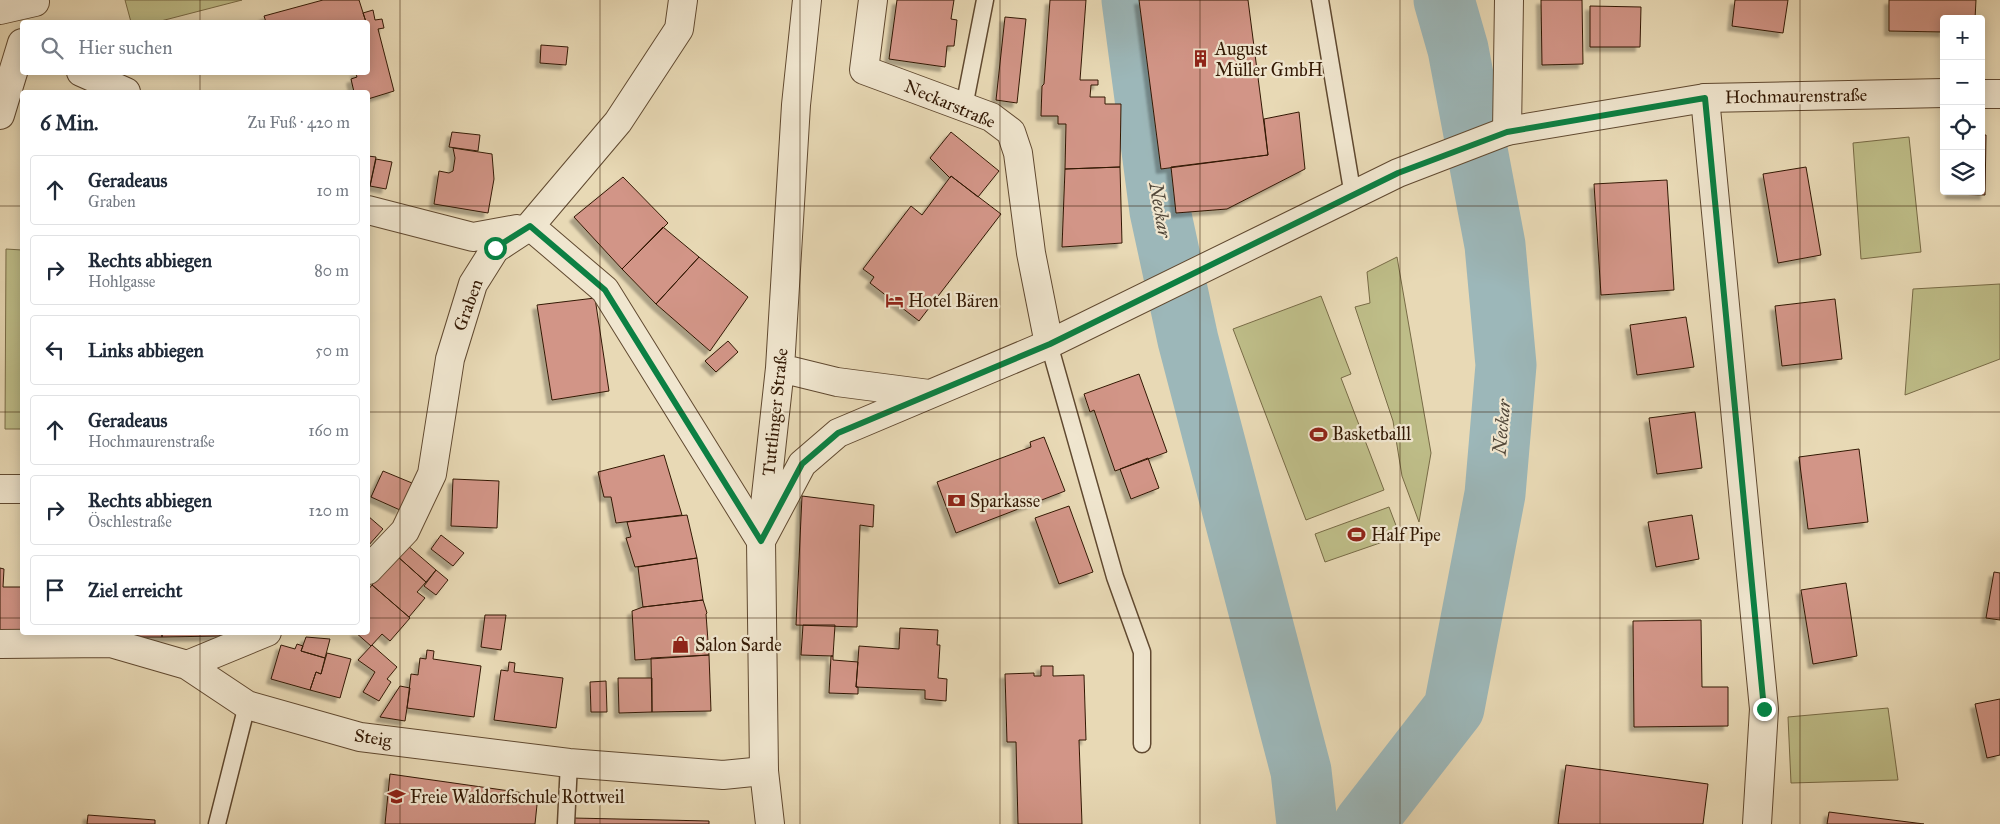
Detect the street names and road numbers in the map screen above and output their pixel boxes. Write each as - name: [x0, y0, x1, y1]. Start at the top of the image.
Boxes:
- street label: Neckarstraße: [901, 75, 999, 133]
- street label: Hochmaurenstraße: [1725, 84, 1867, 108]
- street label: Graben: [449, 276, 488, 334]
- street label: Tuttlinger Straße: [757, 347, 794, 477]
- street label: Steig: [353, 724, 394, 753]

